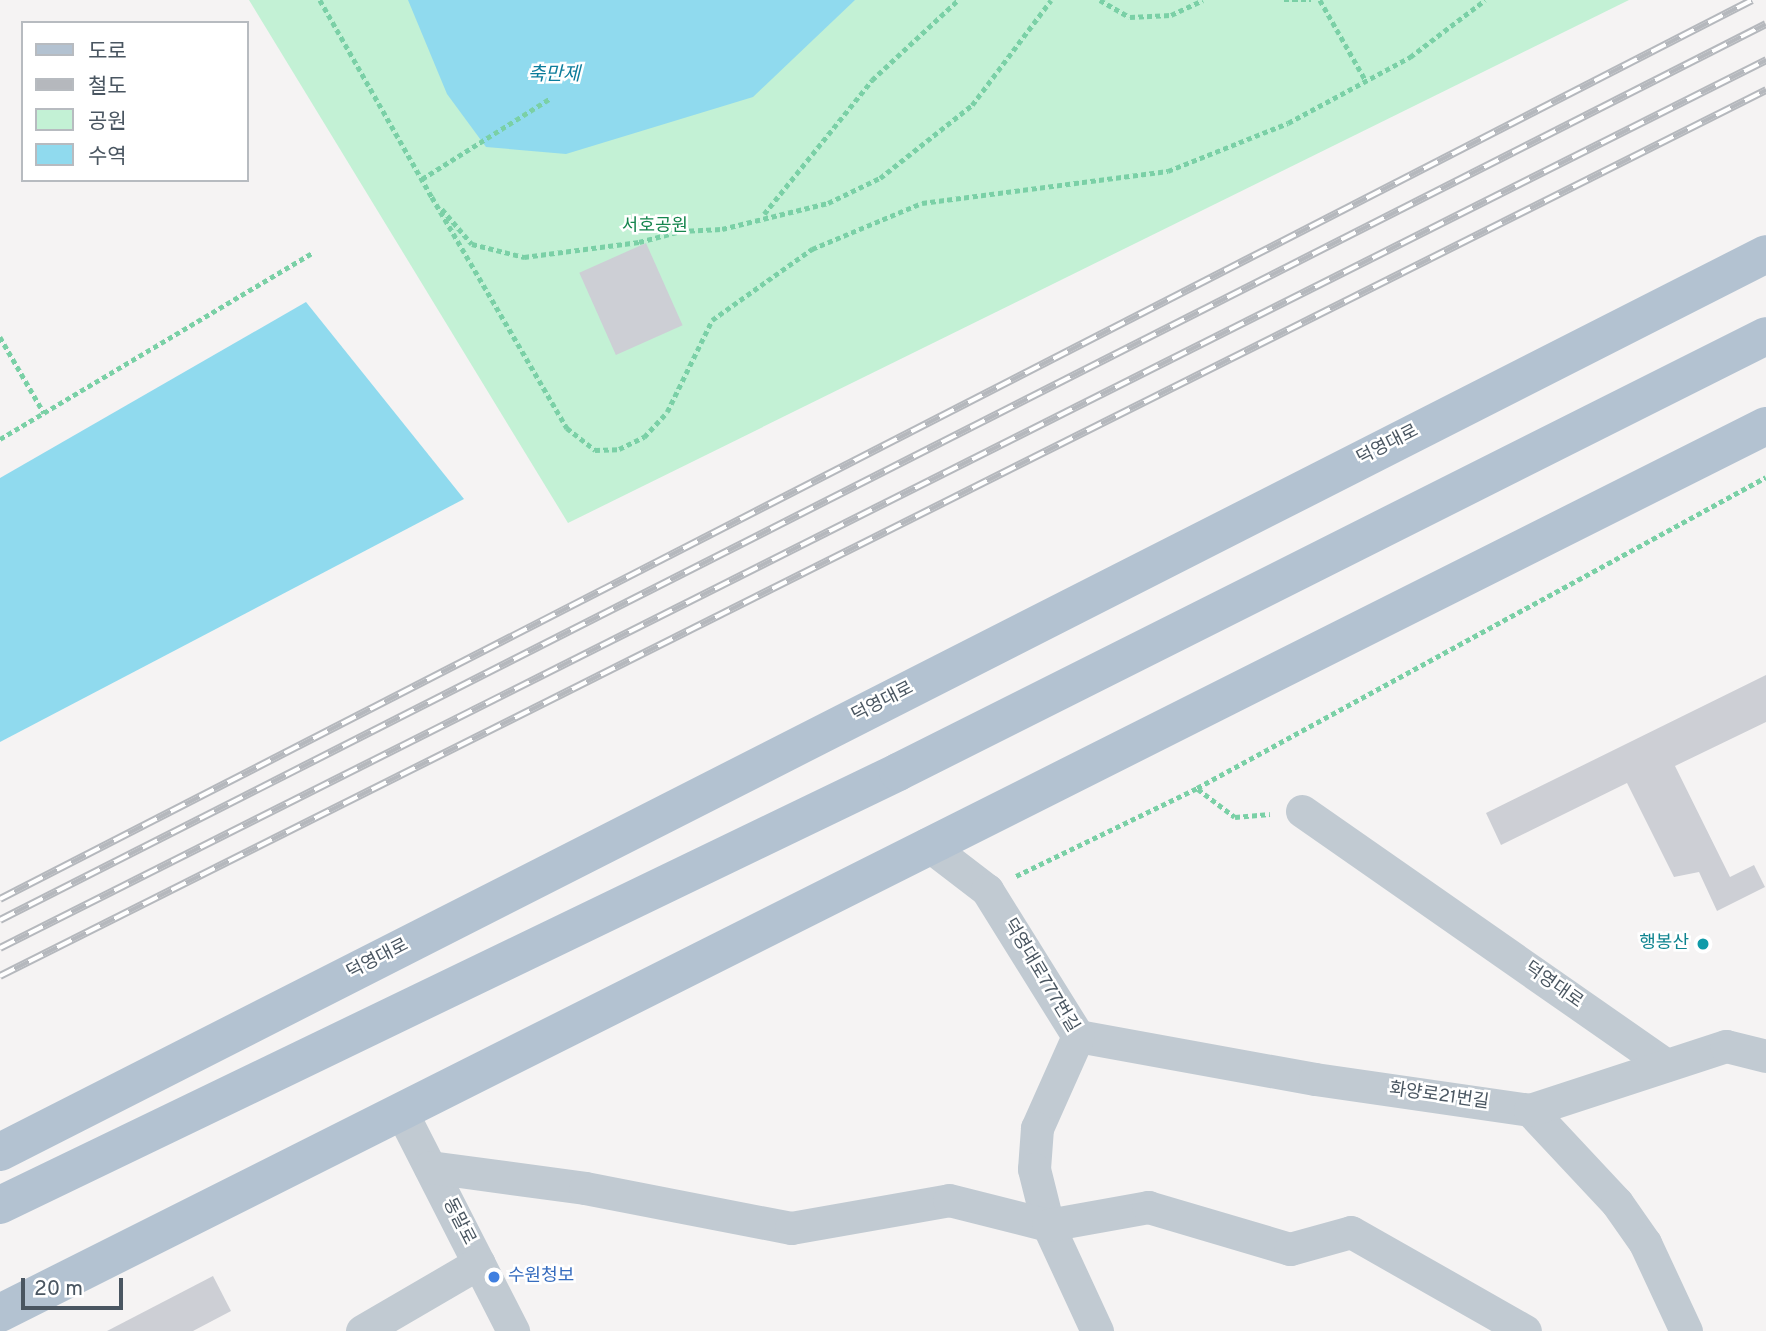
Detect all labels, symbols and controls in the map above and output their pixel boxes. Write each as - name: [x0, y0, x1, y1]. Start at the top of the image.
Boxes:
- legend: [21, 21, 248, 182]
- text: 도로: [88, 39, 127, 66]
- water label: 축만제: [528, 65, 580, 87]
- text: 철도: [88, 74, 127, 101]
- text: 공원: [88, 109, 127, 136]
- text: 수역: [88, 144, 127, 171]
- park label: 서호공원: [622, 216, 688, 238]
- street label: 덕영대로: [1354, 421, 1422, 471]
- street label: 덕영대로: [849, 678, 917, 728]
- street label: 덕영대로777번길: [998, 915, 1082, 1037]
- place label: 행봉산: [1639, 933, 1689, 955]
- street label: 덕영대로: [344, 935, 412, 985]
- marker: 행봉산: [1695, 936, 1711, 952]
- street label: 덕영대로: [1520, 958, 1586, 1014]
- street label: 화양로21번길: [1388, 1079, 1490, 1115]
- street label: 동말로: [437, 1195, 479, 1249]
- scale bar: [24, 1264, 126, 1308]
- place label: 수원청보: [508, 1266, 574, 1288]
- marker: 수원청보: [486, 1269, 502, 1285]
- text: 20 m: [34, 1276, 83, 1303]

